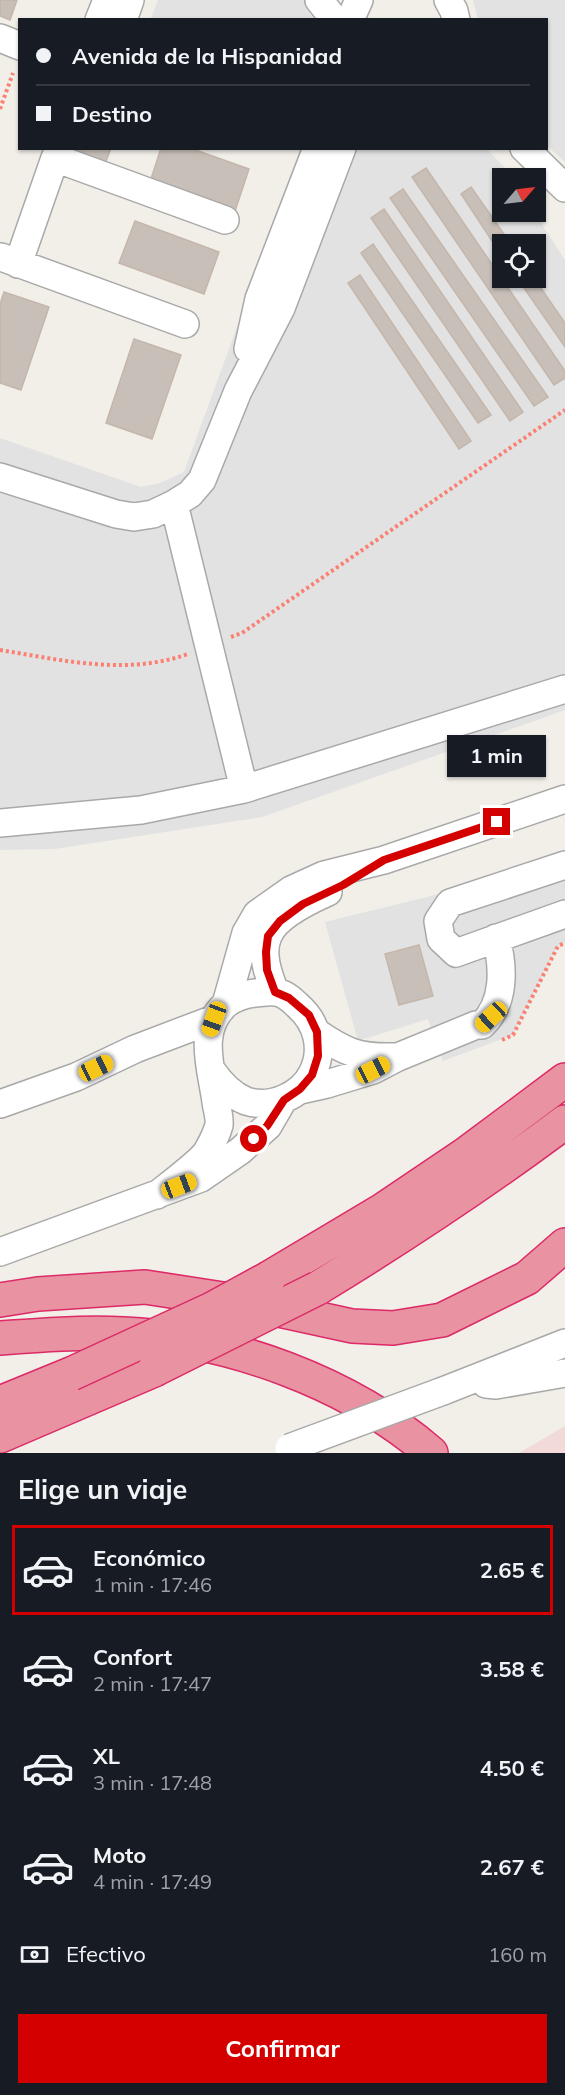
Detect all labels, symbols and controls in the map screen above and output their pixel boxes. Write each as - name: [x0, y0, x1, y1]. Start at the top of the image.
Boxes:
- text: Avenida de la Hispanidad: [72, 42, 342, 70]
- text: Destino: [72, 100, 152, 128]
- north arrow: [492, 168, 546, 222]
- map controls: [492, 168, 546, 288]
- button: locate: [492, 234, 546, 288]
- callout: 1 min: [448, 735, 546, 777]
- text: 1 min: [470, 743, 523, 768]
- route end: [483, 808, 510, 835]
- car: [472, 998, 510, 1036]
- car: [199, 999, 229, 1039]
- car: [76, 1052, 116, 1084]
- car: [353, 1054, 393, 1086]
- route start: [240, 1125, 267, 1152]
- car: [159, 1171, 199, 1201]
- text: Elige un viaje: [18, 1472, 187, 1506]
- icon: car: [21, 1543, 75, 1597]
- text: Económico: [93, 1544, 206, 1572]
- text: 2.65 €: [480, 1556, 544, 1584]
- text: 1 min · 17:46: [93, 1572, 212, 1597]
- icon: car: [21, 1642, 75, 1696]
- text: Confort: [93, 1643, 172, 1671]
- text: 3.58 €: [480, 1655, 544, 1683]
- text: 2 min · 17:47: [93, 1671, 212, 1696]
- icon: car: [21, 1741, 75, 1795]
- text: XL: [93, 1742, 120, 1770]
- text: 4.50 €: [480, 1754, 544, 1782]
- text: 3 min · 17:48: [93, 1770, 212, 1795]
- icon: car: [21, 1840, 75, 1894]
- text: Moto: [93, 1841, 146, 1869]
- text: 2.67 €: [480, 1853, 544, 1881]
- text: 4 min · 17:49: [93, 1869, 212, 1894]
- icon: cash: [18, 1938, 51, 1971]
- text: Efectivo: [66, 1940, 146, 1968]
- text: 160 m: [488, 1942, 547, 1967]
- button: Confirmar: [18, 2014, 547, 2083]

